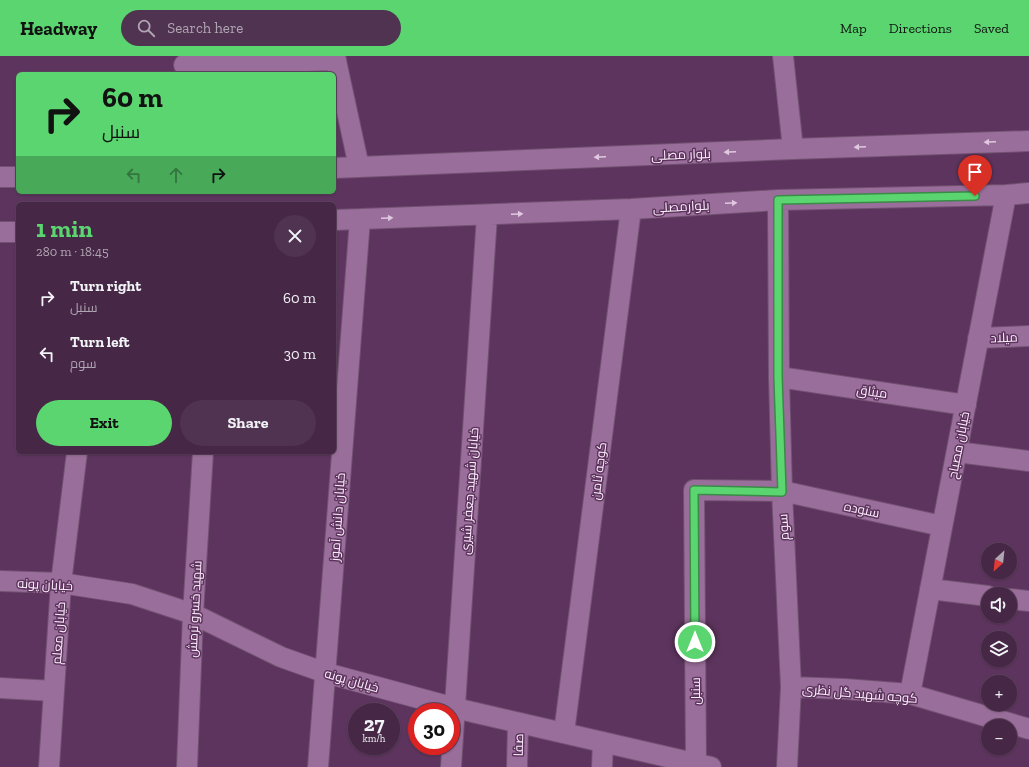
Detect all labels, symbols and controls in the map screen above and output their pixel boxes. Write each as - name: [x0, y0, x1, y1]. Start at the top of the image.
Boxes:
- search box: [121, 10, 401, 46]
- text: Headway: [20, 17, 97, 40]
- icon: search: [135, 17, 157, 39]
- text: Search here: [167, 19, 243, 37]
- text: Map: [840, 20, 867, 37]
- text: Directions: [889, 20, 952, 37]
- text: Saved: [974, 20, 1009, 37]
- text: 60 m: [102, 81, 163, 114]
- icon: right: [36, 88, 88, 140]
- text: سنبل: [102, 121, 140, 143]
- one-way arrow: [984, 139, 996, 146]
- one-way arrow: [853, 144, 866, 150]
- street label: بلوار مصلی: [651, 146, 711, 163]
- one-way arrow: [724, 148, 736, 155]
- one-way arrow: [593, 154, 606, 160]
- pin: [958, 155, 992, 196]
- icon: arrive: [964, 161, 986, 183]
- icon: left: [123, 164, 145, 186]
- icon: ahead: [165, 164, 187, 186]
- icon: right: [207, 164, 229, 186]
- street label: بلوارمصلی: [652, 198, 710, 215]
- one-way arrow: [725, 199, 737, 206]
- one-way arrow: [511, 210, 523, 217]
- text: 1 min: [36, 214, 93, 243]
- button: close: [274, 215, 316, 257]
- one-way arrow: [381, 215, 393, 222]
- text: 280 m · 18:45: [36, 244, 109, 259]
- text: Turn right: [70, 277, 141, 295]
- icon: right: [36, 287, 58, 309]
- text: 60 m: [283, 289, 316, 307]
- text: سنبل: [70, 300, 97, 315]
- street label: میلاد: [990, 330, 1018, 345]
- text: Turn left: [70, 333, 130, 351]
- icon: left: [36, 343, 58, 365]
- text: 30 m: [284, 345, 316, 363]
- text: سوم: [70, 356, 96, 371]
- street label: میثاق: [856, 382, 888, 401]
- button: Exit: [36, 400, 172, 446]
- button: Share: [180, 400, 316, 446]
- street label: خیابان مصباح: [945, 410, 973, 480]
- street label: خیابان شهید جعفر شیری: [458, 427, 481, 555]
- street label: کوچه ثامن: [588, 441, 611, 501]
- street label: خیابان دانش آموز: [327, 472, 348, 563]
- street label: ستوده: [843, 498, 881, 521]
- street label: سوم: [775, 513, 794, 541]
- north arrow: [981, 543, 1017, 579]
- map controls: [981, 543, 1017, 755]
- street label: شهید خسرو ترمش: [184, 560, 205, 658]
- street label: خیابان پونه: [17, 576, 73, 595]
- button: sound: [981, 587, 1017, 623]
- street label: خیابان معلم: [49, 601, 70, 665]
- position arrow: [674, 621, 716, 663]
- button: layers: [981, 631, 1017, 667]
- street label: خیابان پونه: [322, 666, 381, 697]
- button: +: [981, 675, 1017, 711]
- street label: سنبل: [688, 677, 703, 705]
- street label: کوچه شهید گل نظری: [801, 681, 918, 708]
- speed limit sign: 30: [408, 703, 460, 755]
- text: 27: [364, 712, 384, 736]
- button: −: [981, 719, 1017, 755]
- text: km/h: [363, 733, 385, 745]
- street label: صفا: [511, 733, 526, 757]

